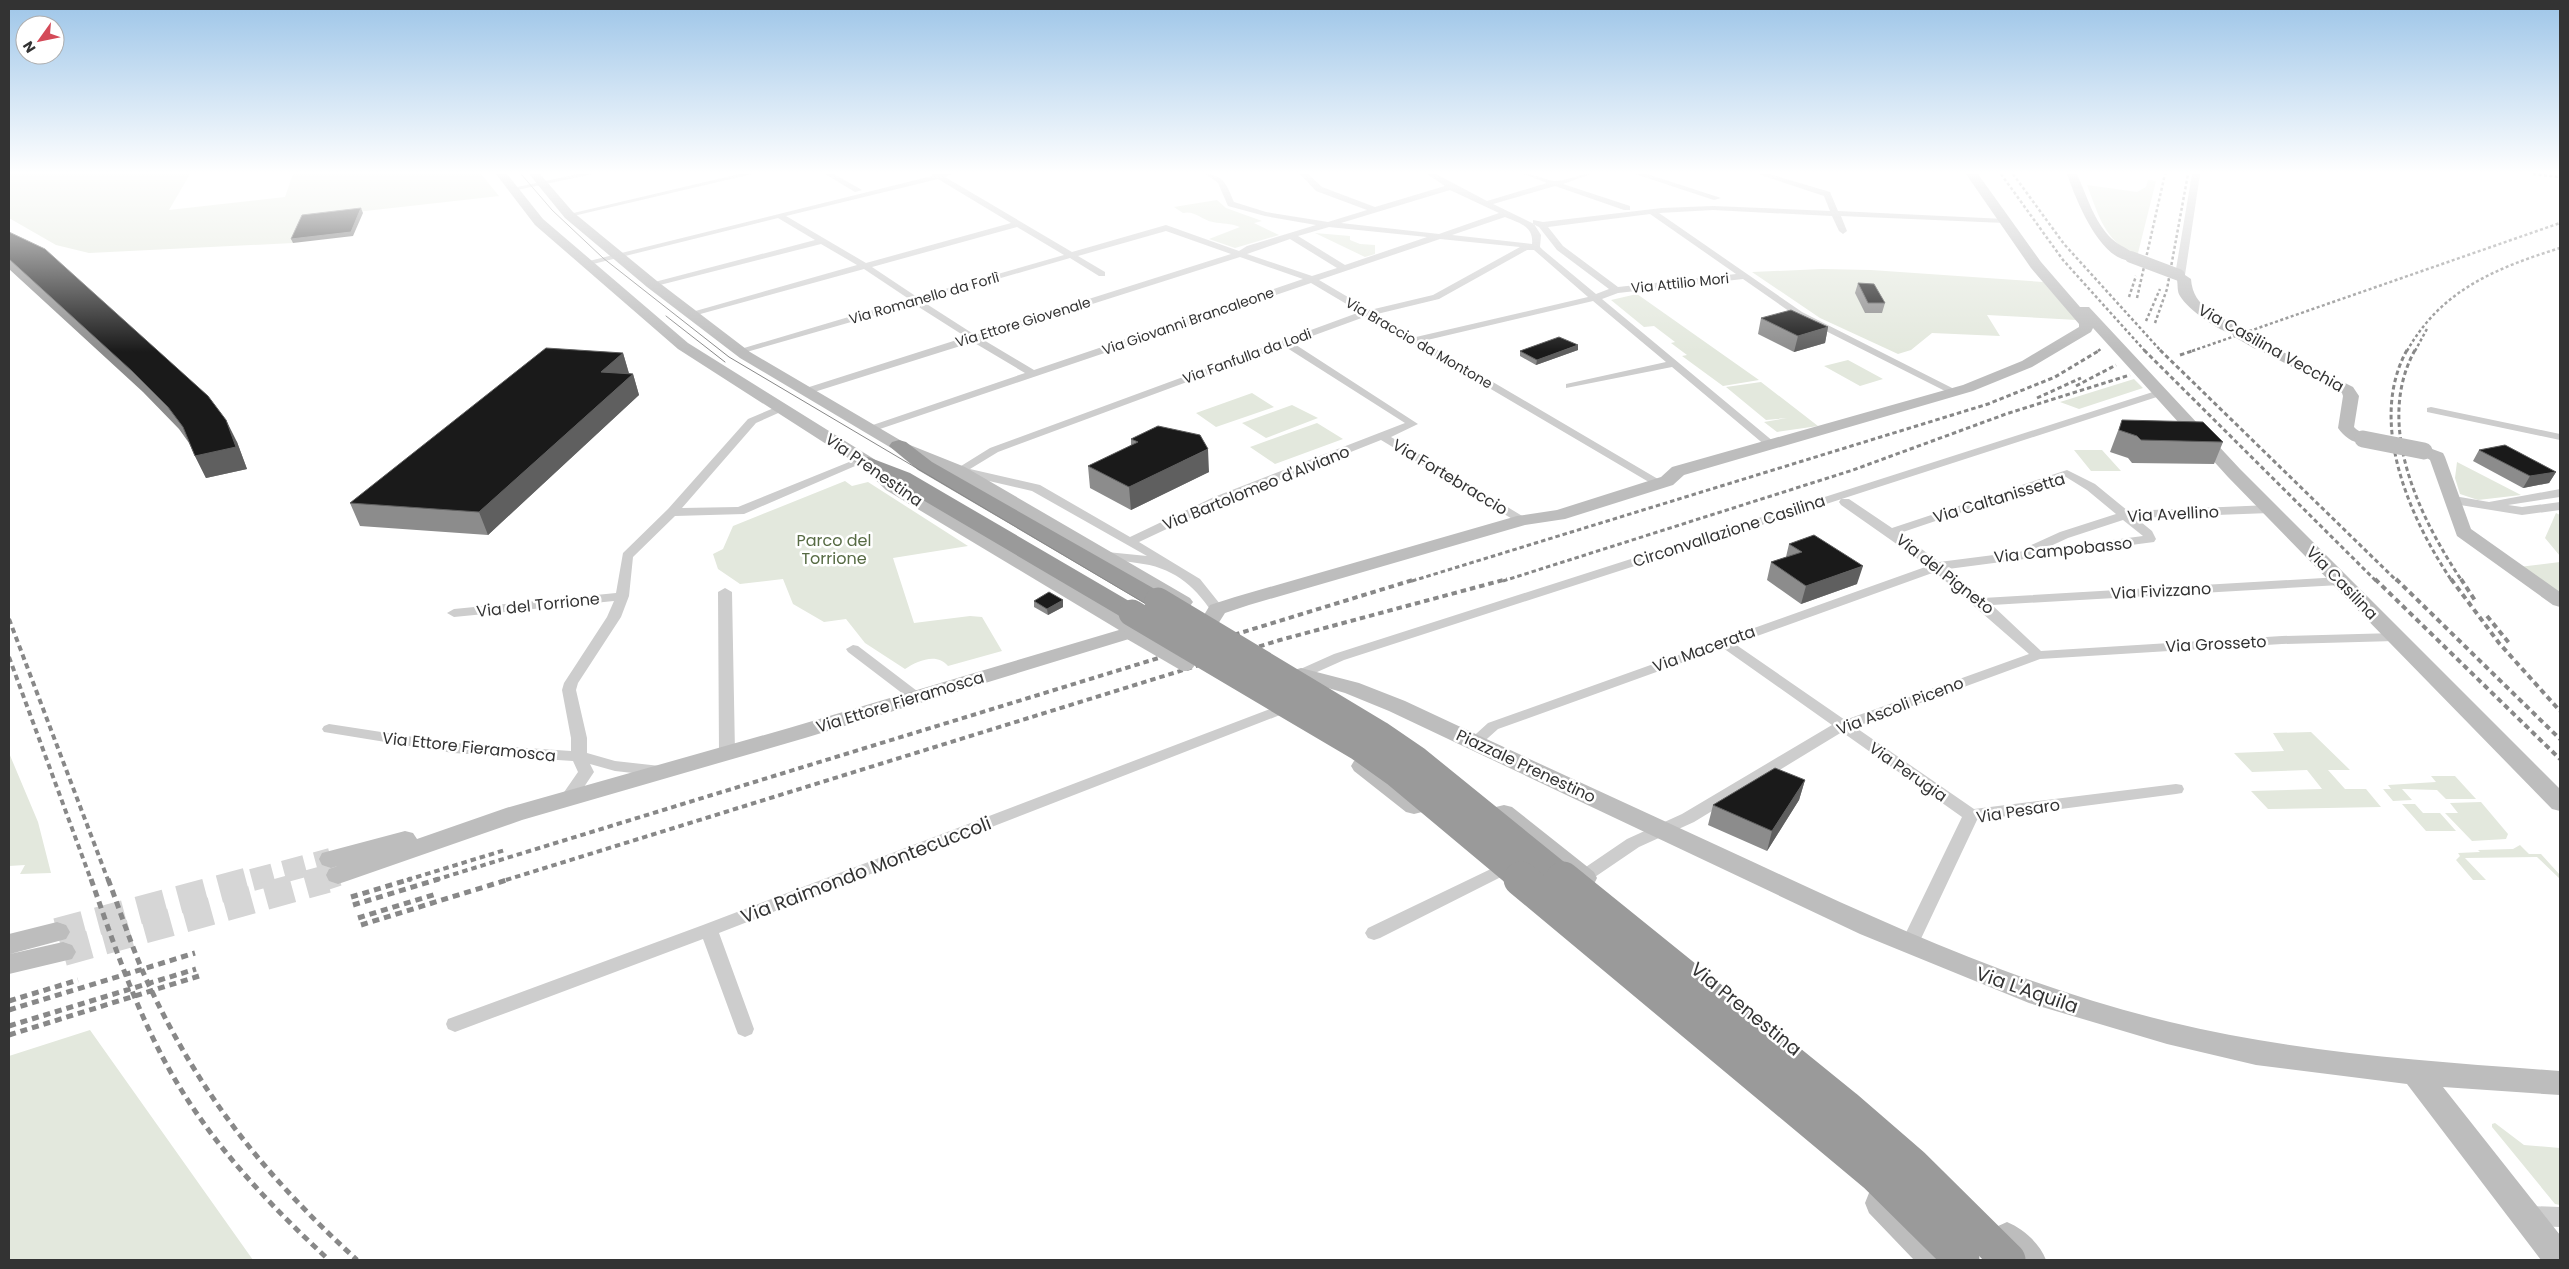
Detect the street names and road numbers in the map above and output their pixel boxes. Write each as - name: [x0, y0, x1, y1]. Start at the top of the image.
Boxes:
- street label: Via Romanello da Forlì: [847, 267, 1002, 329]
- street label: Via Attilio Mori: [1630, 268, 1730, 298]
- street label: Via Giovanni Brancaleone: [1099, 282, 1277, 360]
- street label: Via Ettore Giovenale: [953, 292, 1093, 352]
- street label: Via Braccio da Montone: [1342, 293, 1497, 394]
- street label: Via Casilina Vecchia: [2194, 298, 2348, 398]
- street label: Via Fanfulla da Lodi: [1180, 323, 1314, 389]
- street label: Via Prenestina: [821, 428, 927, 512]
- street label: Via Fortebraccio: [1388, 433, 1512, 521]
- street label: Via Bartolomeo d'Alviano: [1159, 440, 1353, 536]
- street label: Via Caltanissetta: [1930, 467, 2068, 529]
- street label: Circonvallazione Casilina: [1630, 489, 1828, 573]
- street label: Via Avellino: [2127, 500, 2219, 528]
- street label: Via del Pigneto: [1891, 528, 1999, 620]
- street label: Via Campobasso: [1993, 531, 2133, 569]
- street label: Via Casilina: [2301, 541, 2383, 625]
- street label: Via Fivizzano: [2110, 577, 2212, 605]
- street label: Via del Torrione: [475, 587, 601, 623]
- street label: Via Macerata: [1650, 620, 1758, 678]
- street label: Via Grosseto: [2165, 630, 2267, 658]
- street label: Via Ettore Fieramosca: [813, 666, 987, 738]
- street label: Via Ascoli Piceno: [1833, 671, 1967, 741]
- street label: Piazzale Prenestino: [1453, 724, 1599, 808]
- street label: Via Ettore Fieramosca: [381, 726, 557, 768]
- street label: Via Perugia: [1864, 737, 1952, 807]
- street label: Via Pesaro: [1975, 793, 2061, 829]
- street label: Via Raimondo Montecuccoli: [737, 810, 995, 930]
- street label: Via Prenestina: [1685, 956, 1807, 1062]
- street label: Via L'Aquila: [1972, 960, 2082, 1020]

